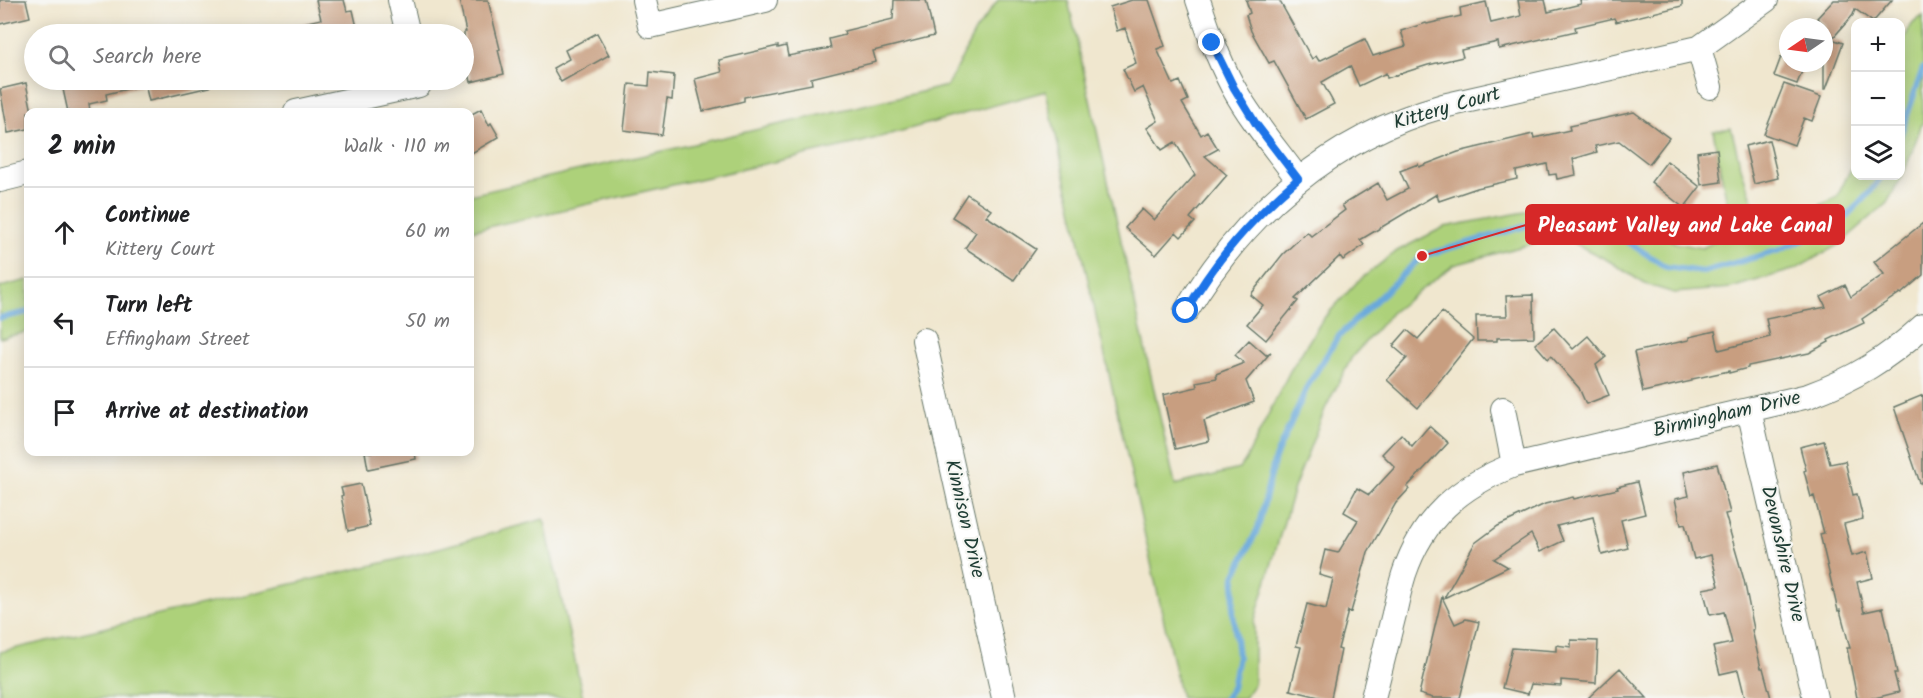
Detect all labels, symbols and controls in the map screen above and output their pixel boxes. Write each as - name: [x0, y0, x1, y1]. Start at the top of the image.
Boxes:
- north arrow: [1779, 18, 1833, 72]
- map controls: [1851, 18, 1905, 180]
- button: +: [1851, 18, 1905, 72]
- search box: [24, 24, 474, 90]
- route end: [1198, 29, 1224, 55]
- text: Search here: [93, 40, 201, 75]
- icon: search: [45, 41, 78, 74]
- button: −: [1851, 72, 1905, 126]
- street label: Kittery Court: [1390, 78, 1505, 140]
- text: 2 min: [48, 126, 116, 168]
- button: layers: [1851, 126, 1905, 180]
- text: Walk · 110 m: [343, 131, 450, 163]
- text: Continue: [105, 199, 190, 234]
- callout: Pleasant Valley and Lake Canal: [1526, 205, 1844, 244]
- text: Pleasant Valley and Lake Canal: [1538, 210, 1833, 243]
- icon: ahead: [48, 216, 81, 249]
- text: 60 m: [405, 216, 450, 248]
- text: Kittery Court: [105, 234, 215, 266]
- text: Turn left: [105, 289, 192, 324]
- route start: [1172, 297, 1198, 323]
- icon: left: [48, 306, 81, 339]
- text: 50 m: [405, 306, 450, 338]
- text: Effingham Street: [105, 324, 250, 356]
- street label: Birmingham Drive: [1650, 382, 1804, 448]
- text: Arrive at destination: [105, 395, 308, 430]
- icon: arrive: [48, 396, 81, 429]
- street label: Kinnison Drive: [935, 457, 993, 581]
- street label: Devonshire Drive: [1751, 482, 1813, 626]

